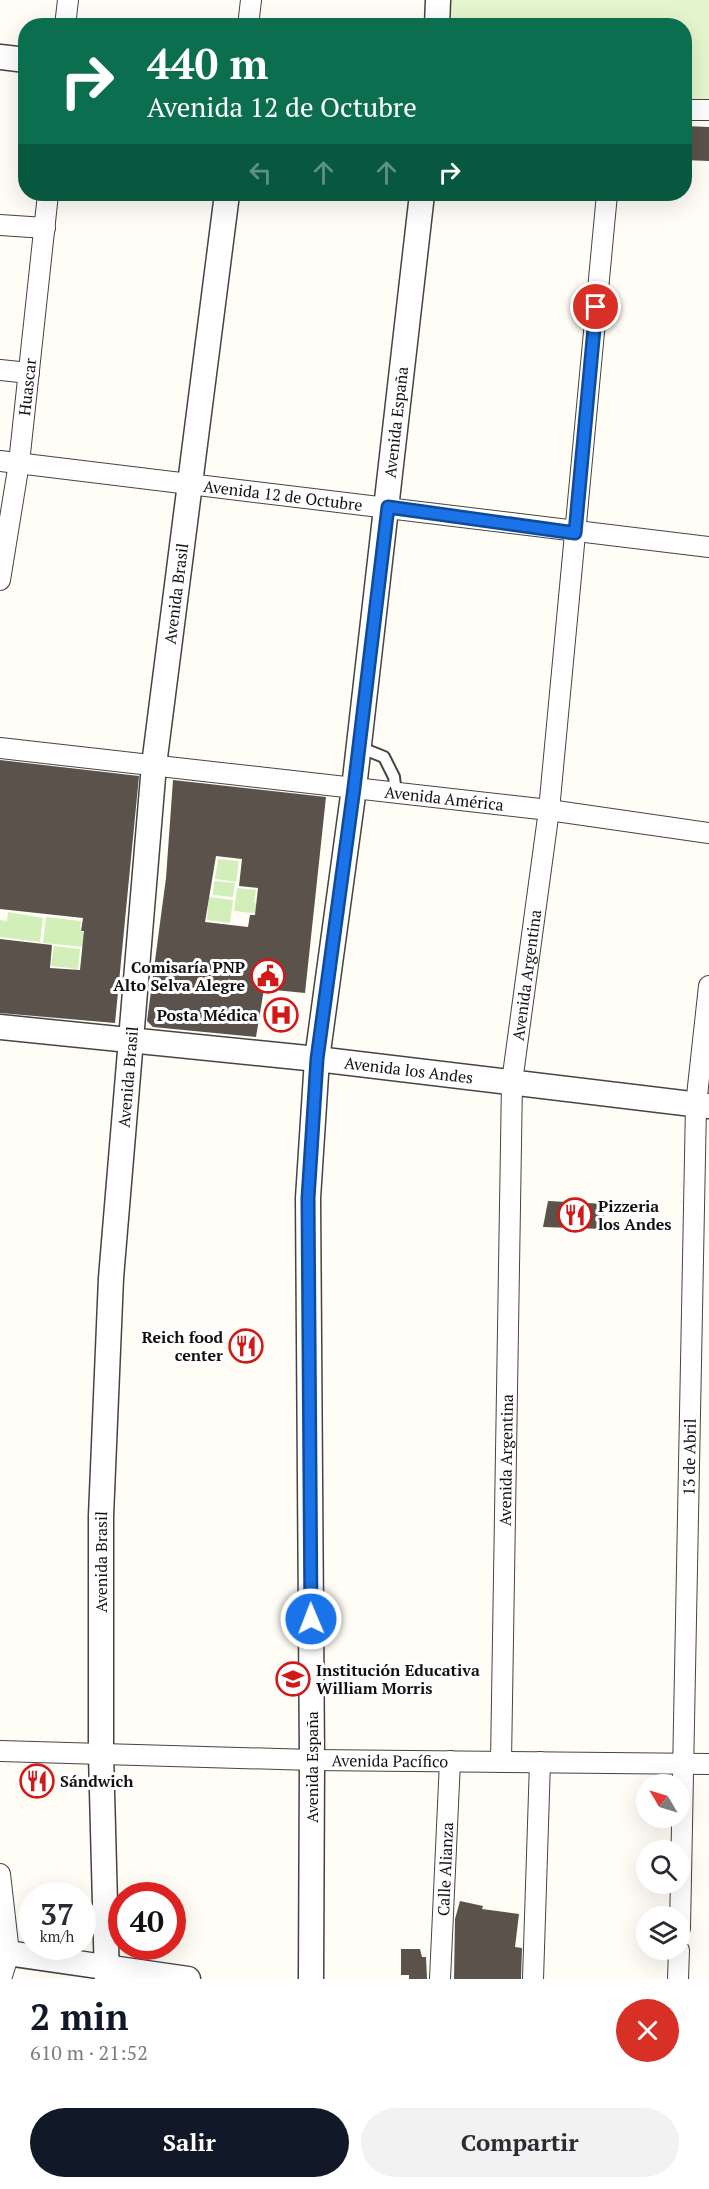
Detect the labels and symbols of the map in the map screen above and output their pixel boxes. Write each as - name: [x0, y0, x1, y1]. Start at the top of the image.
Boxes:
- pin: [570, 281, 621, 332]
- street label: Huascar: [13, 356, 41, 417]
- street label: Avenida España: [379, 365, 413, 479]
- street label: Avenida 12 de Octubre: [202, 475, 364, 516]
- street label: Avenida Brasil: [159, 542, 193, 645]
- street label: Avenida América: [383, 781, 505, 816]
- street label: Avenida Argentina: [507, 908, 546, 1042]
- place label: Comisaría PNP Alto Selva Alegre: [113, 956, 245, 996]
- public building icon: Comisaría PNP Alto Selva Alegre: [250, 958, 286, 994]
- hospital icon: Posta Médica: [263, 997, 299, 1033]
- place label: Posta Médica: [157, 1004, 258, 1026]
- street label: Avenida Brasil: [113, 1025, 143, 1129]
- street label: Avenida los Andes: [343, 1051, 474, 1089]
- place label: Pizzeria los Andes: [598, 1195, 672, 1235]
- restaurant icon: Pizzeria los Andes: [557, 1197, 593, 1233]
- place label: Reich food center: [142, 1326, 223, 1366]
- restaurant icon: Reich food center: [228, 1328, 264, 1364]
- street label: Avenida Argentina: [494, 1394, 518, 1526]
- street label: 13 de Abril: [677, 1418, 701, 1496]
- street label: Avenida Brasil: [90, 1511, 112, 1613]
- position arrow: [279, 1587, 343, 1651]
- place label: Institución Educativa William Morris: [316, 1659, 480, 1699]
- school or university icon: Institución Educativa William Morris: [275, 1661, 311, 1697]
- street label: Avenida España: [301, 1711, 323, 1823]
- street label: Avenida Pacífico: [332, 1749, 448, 1772]
- restaurant icon: Sándwich: [19, 1763, 55, 1799]
- place label: Sándwich: [60, 1770, 134, 1792]
- north arrow: [636, 1774, 690, 1828]
- street label: Calle Alianza: [432, 1822, 458, 1916]
- speed limit sign: 40: [108, 1882, 186, 1960]

